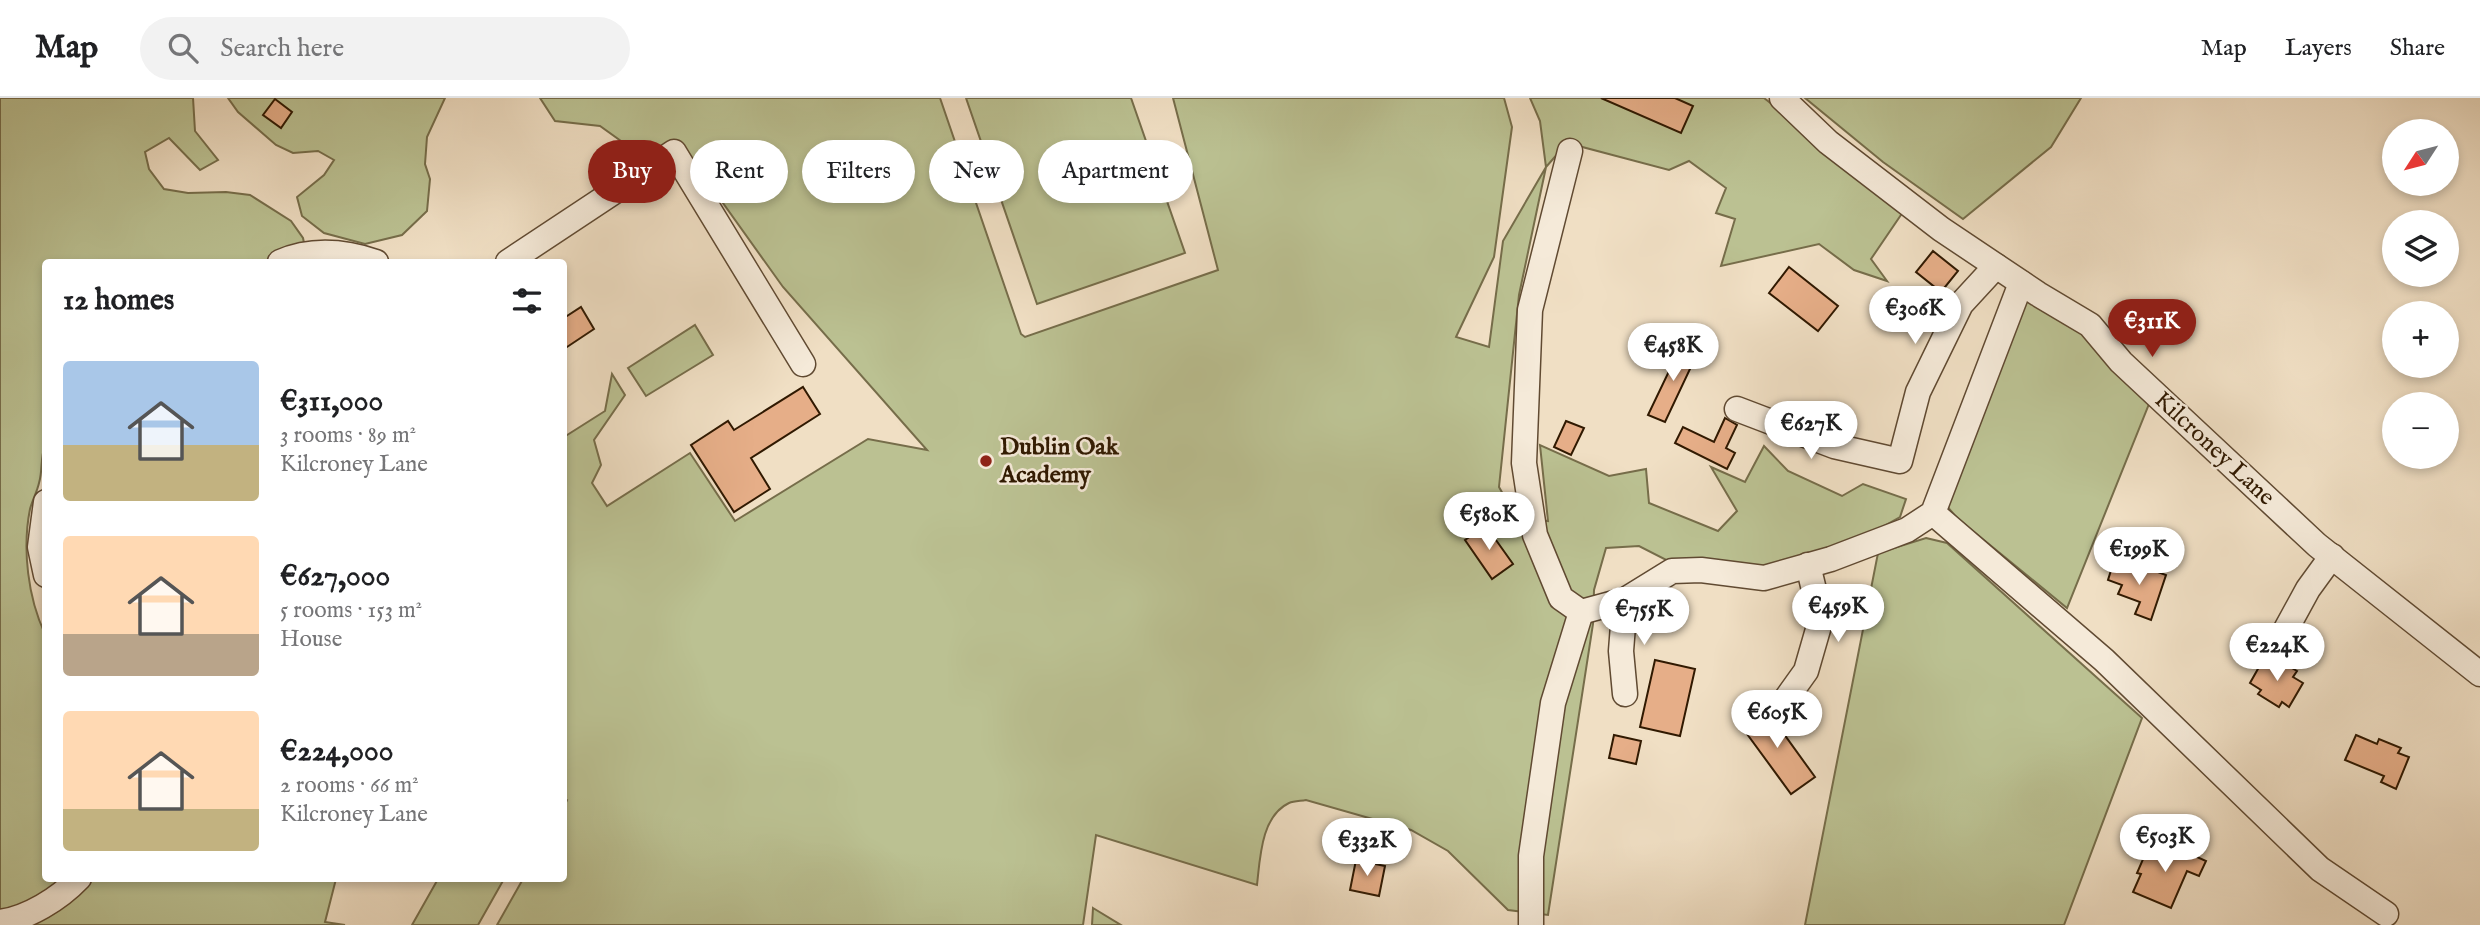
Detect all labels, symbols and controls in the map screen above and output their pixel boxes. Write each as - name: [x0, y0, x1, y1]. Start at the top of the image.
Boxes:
- search box: [140, 17, 630, 80]
- text: Map: [35, 27, 98, 69]
- icon: search: [164, 29, 202, 67]
- text: Search here: [220, 32, 344, 65]
- text: Map: [2201, 33, 2247, 64]
- text: Layers: [2285, 33, 2352, 64]
- text: Share: [2390, 33, 2445, 64]
- north arrow: [2382, 119, 2459, 196]
- map controls: [2382, 119, 2459, 469]
- chip: Buy: [588, 140, 676, 203]
- chip: Rent: [690, 140, 788, 203]
- chip: Filters: [802, 140, 915, 203]
- chip: New: [929, 140, 1024, 203]
- chip: Apartment: [1038, 140, 1193, 203]
- button: layers: [2382, 210, 2459, 287]
- text: 12 homes: [63, 282, 174, 320]
- icon: filters: [508, 282, 546, 320]
- pin: €306K: [1866, 286, 1964, 346]
- text: €306K: [1885, 294, 1945, 323]
- pin: €311K: [2103, 300, 2201, 359]
- button: +: [2382, 301, 2459, 378]
- text: €311K: [2124, 307, 2180, 336]
- pin: €458K: [1624, 324, 1722, 383]
- text: €458K: [1644, 331, 1702, 360]
- text: €311,000: [280, 383, 383, 421]
- street label: Kilcroney Lane: [2147, 385, 2281, 513]
- icon: home: [119, 389, 203, 473]
- button: −: [2382, 392, 2459, 469]
- pin: €627K: [1762, 402, 1860, 461]
- text: €627K: [1780, 409, 1842, 438]
- text: 3 rooms · 89 m²: [280, 421, 416, 450]
- place label: Dublin Oak Academy: [999, 432, 1120, 491]
- text: Kilcroney Lane: [280, 450, 428, 479]
- marker: Dublin Oak Academy: [978, 453, 994, 469]
- pin: €580K: [1440, 492, 1538, 552]
- text: €580K: [1460, 500, 1518, 529]
- pin: €199K: [2090, 528, 2188, 587]
- text: €199K: [2110, 535, 2168, 564]
- text: €627,000: [280, 558, 390, 596]
- icon: home: [119, 564, 203, 648]
- pin: €459K: [1789, 584, 1887, 644]
- pin: €755K: [1595, 588, 1693, 647]
- text: €459K: [1808, 592, 1868, 621]
- text: €755K: [1615, 595, 1673, 624]
- text: 5 rooms · 153 m²: [280, 596, 422, 625]
- pin: €224K: [2228, 624, 2326, 683]
- text: House: [280, 625, 342, 654]
- text: €224K: [2246, 631, 2308, 660]
- pin: €605K: [1728, 690, 1826, 750]
- text: €605K: [1747, 698, 1807, 727]
- text: €224,000: [280, 733, 393, 771]
- icon: home: [119, 739, 203, 823]
- text: 2 rooms · 66 m²: [280, 771, 419, 800]
- text: Kilcroney Lane: [280, 800, 428, 829]
- pin: €503K: [2116, 814, 2214, 874]
- pin: €332K: [1318, 818, 1416, 878]
- text: €503K: [2136, 822, 2194, 851]
- text: €332K: [1338, 826, 1396, 855]

